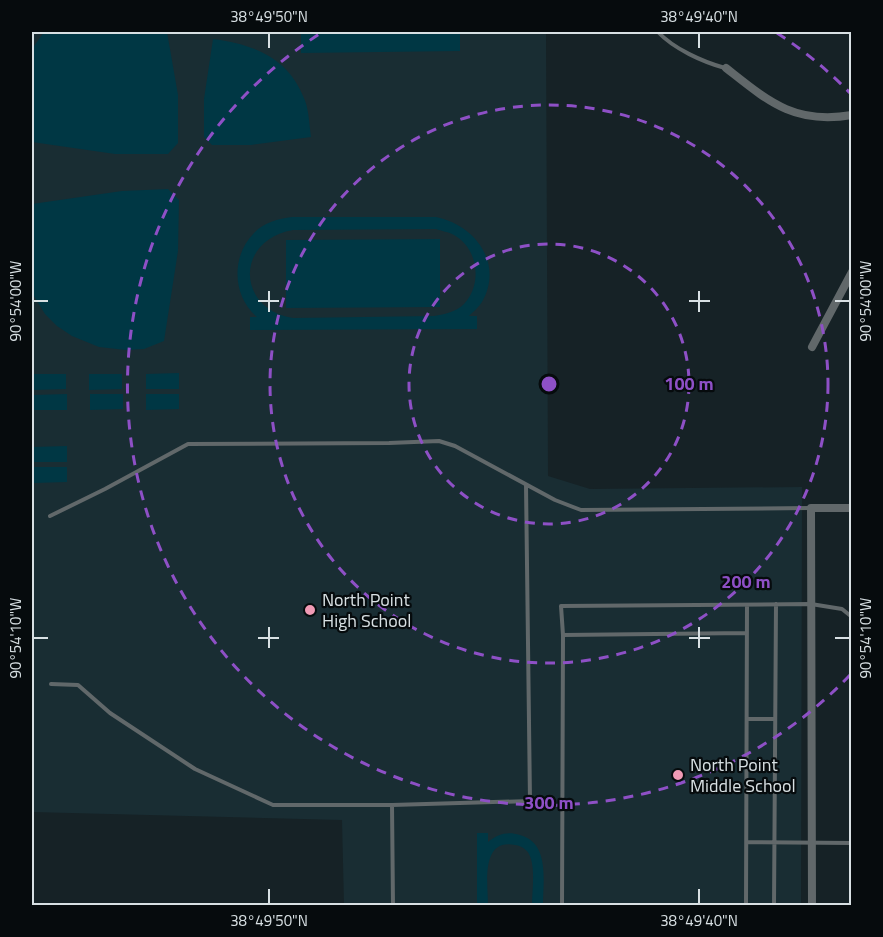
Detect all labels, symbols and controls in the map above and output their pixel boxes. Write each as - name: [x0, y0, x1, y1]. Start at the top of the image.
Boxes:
- text: 38°49'50"N: [230, 5, 308, 28]
- text: 38°49'40"N: [660, 5, 738, 28]
- text: 90°54'00"W: [4, 261, 27, 341]
- text: 90°54'00"W: [854, 261, 877, 341]
- text: 100 m: [664, 370, 714, 397]
- centre of rings: [539, 374, 559, 394]
- text: 200 m: [721, 568, 771, 595]
- place label: North Point High School: [322, 586, 411, 634]
- text: 90°54'10"W: [4, 598, 27, 678]
- text: 90°54'10"W: [854, 598, 877, 678]
- marker: North Point High School: [303, 603, 317, 617]
- place label: North Point Middle School: [690, 751, 796, 799]
- marker: North Point Middle School: [671, 768, 685, 782]
- text: 300 m: [524, 789, 574, 816]
- text: 38°49'50"N: [230, 909, 308, 932]
- text: 38°49'40"N: [660, 909, 738, 932]

